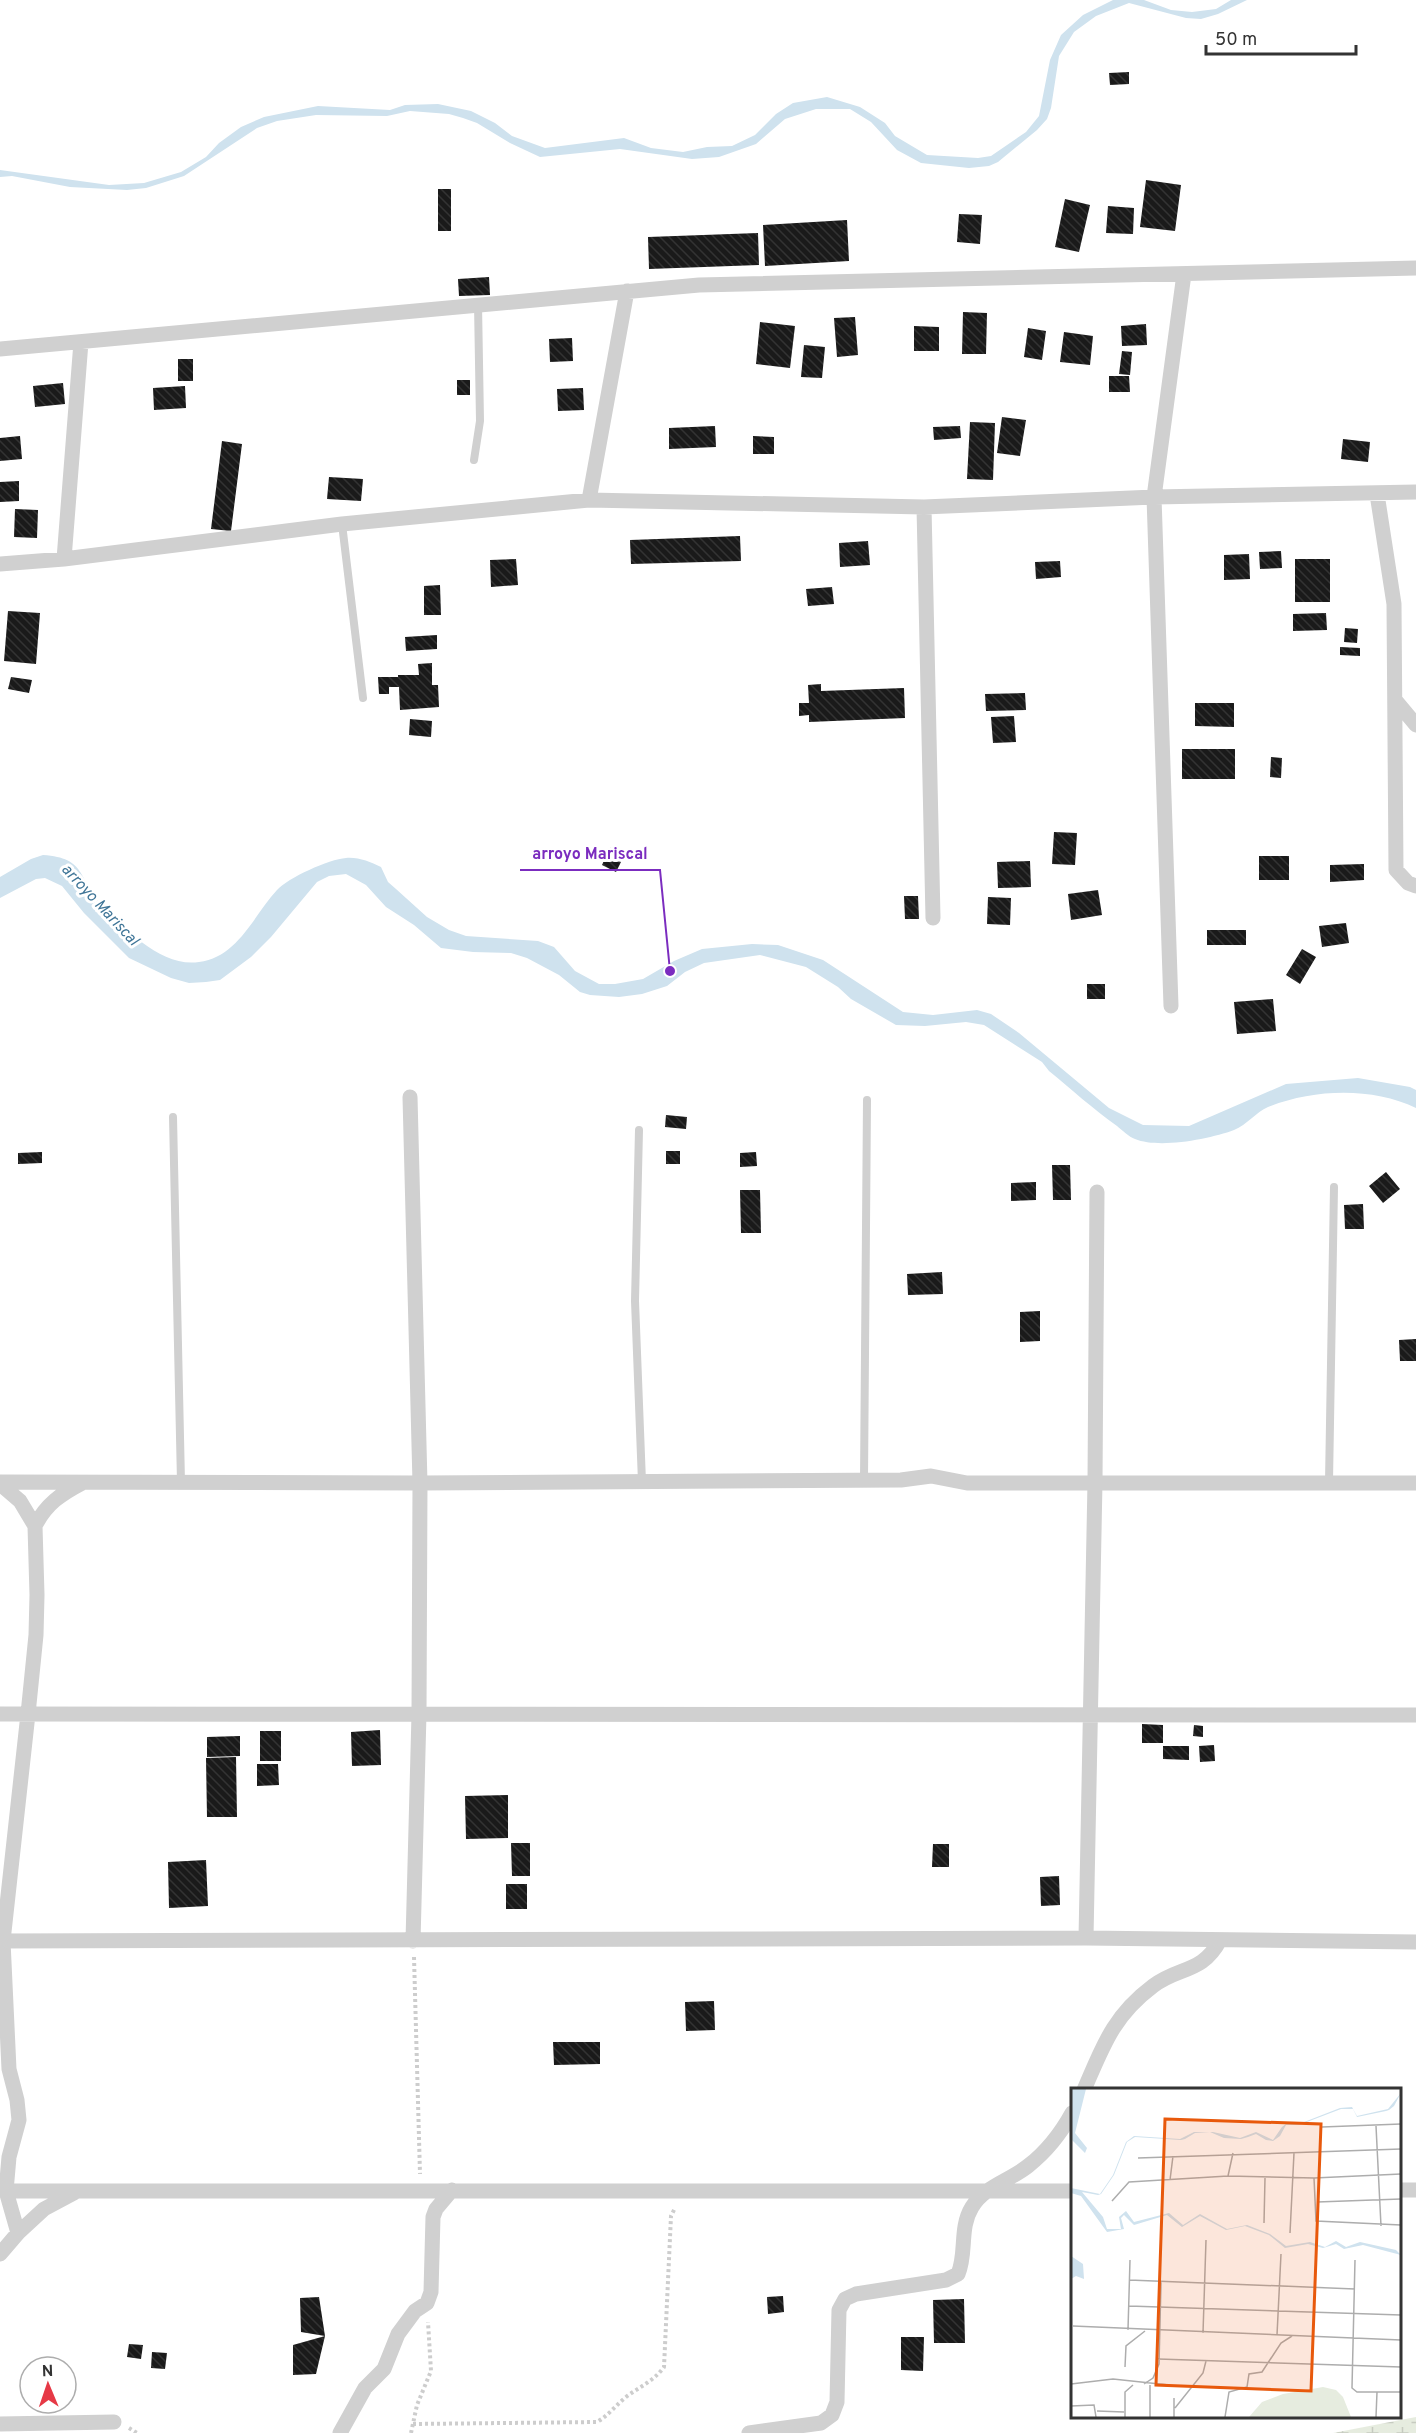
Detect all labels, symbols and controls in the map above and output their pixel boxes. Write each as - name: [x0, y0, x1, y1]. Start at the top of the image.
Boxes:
- scale bar: [1206, 18, 1356, 56]
- text: 50 m: [1215, 29, 1257, 52]
- callout: arroyo Mariscal: [520, 836, 660, 870]
- text: arroyo Mariscal: [532, 845, 648, 865]
- water label: arroyo Mariscal: [56, 860, 143, 951]
- inset map: [1071, 2088, 1401, 2418]
- north arrow: [18, 2355, 78, 2415]
- text: N: [41, 2362, 54, 2382]

